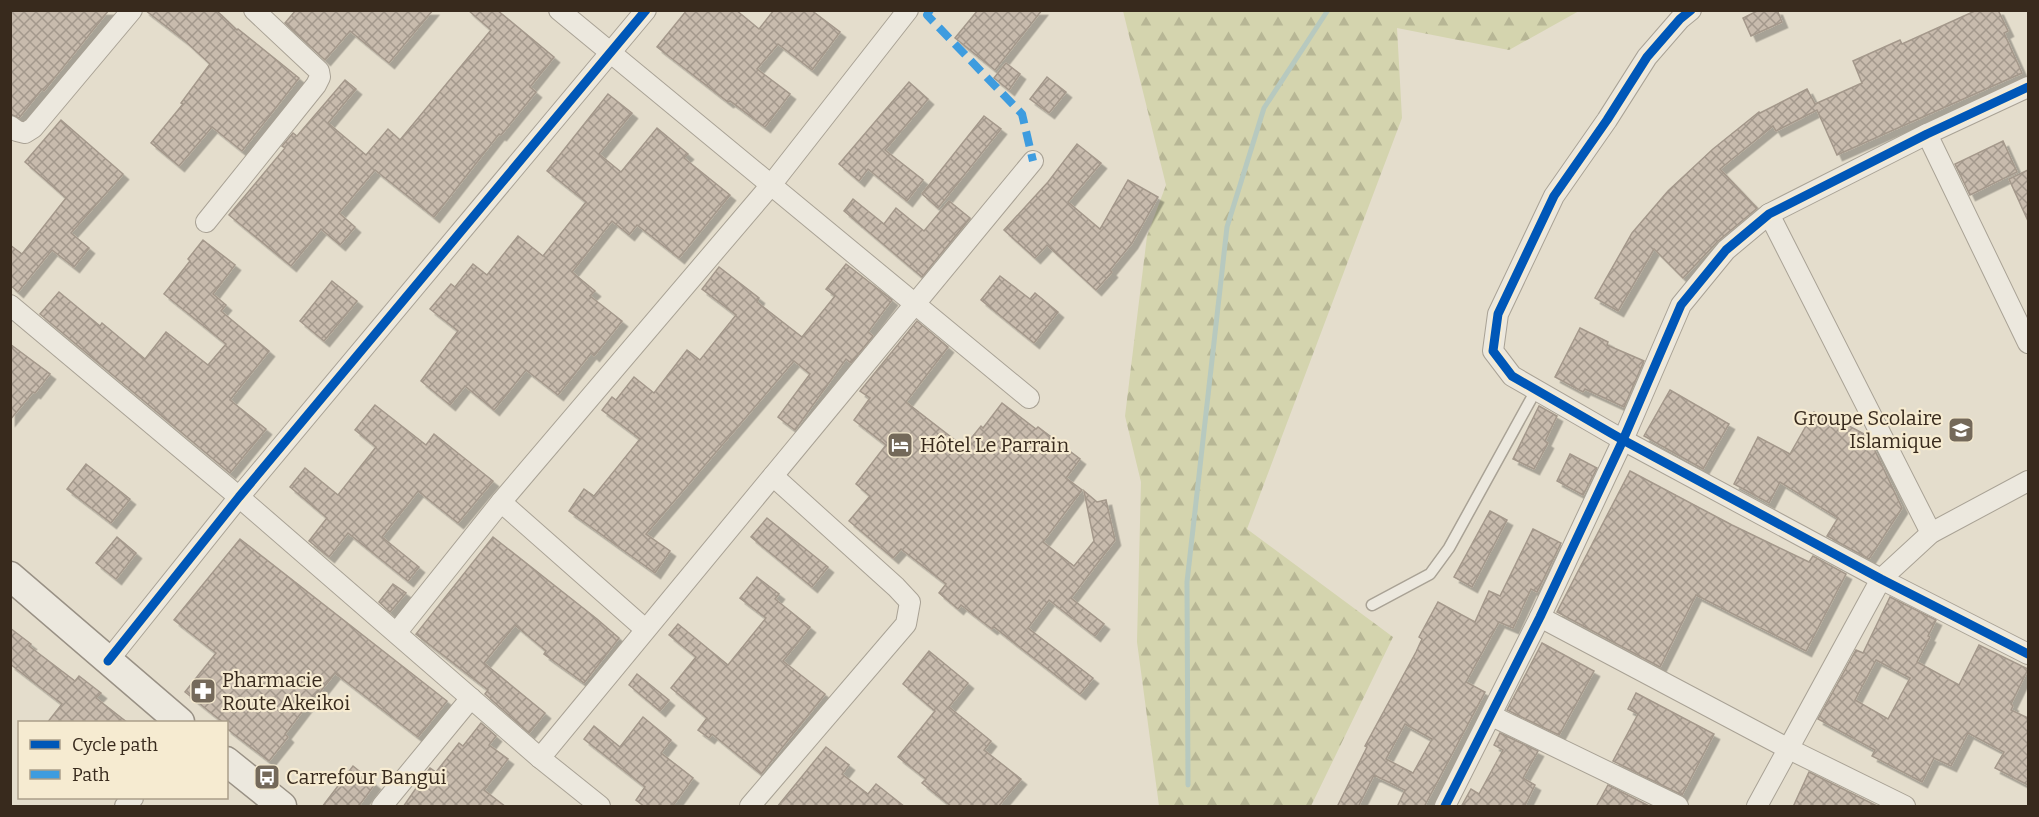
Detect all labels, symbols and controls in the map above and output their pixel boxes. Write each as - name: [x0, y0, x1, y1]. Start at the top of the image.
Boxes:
- place label: Groupe Scolaire Islamique: [1793, 406, 1942, 453]
- school or university icon: Groupe Scolaire Islamique: [1946, 415, 1976, 445]
- hotel icon: Hôtel Le Parrain: [885, 430, 915, 460]
- place label: Hôtel Le Parrain: [920, 433, 1070, 457]
- place label: Pharmacie Route Akeikoi: [222, 668, 350, 715]
- pharmacy icon: Pharmacie Route Akeikoi: [188, 676, 218, 706]
- legend: [18, 721, 228, 799]
- text: Cycle path: [72, 734, 158, 756]
- bus stop icon: Carrefour Bangui: [252, 762, 282, 792]
- text: Path: [72, 764, 110, 786]
- place label: Carrefour Bangui: [286, 765, 446, 789]

